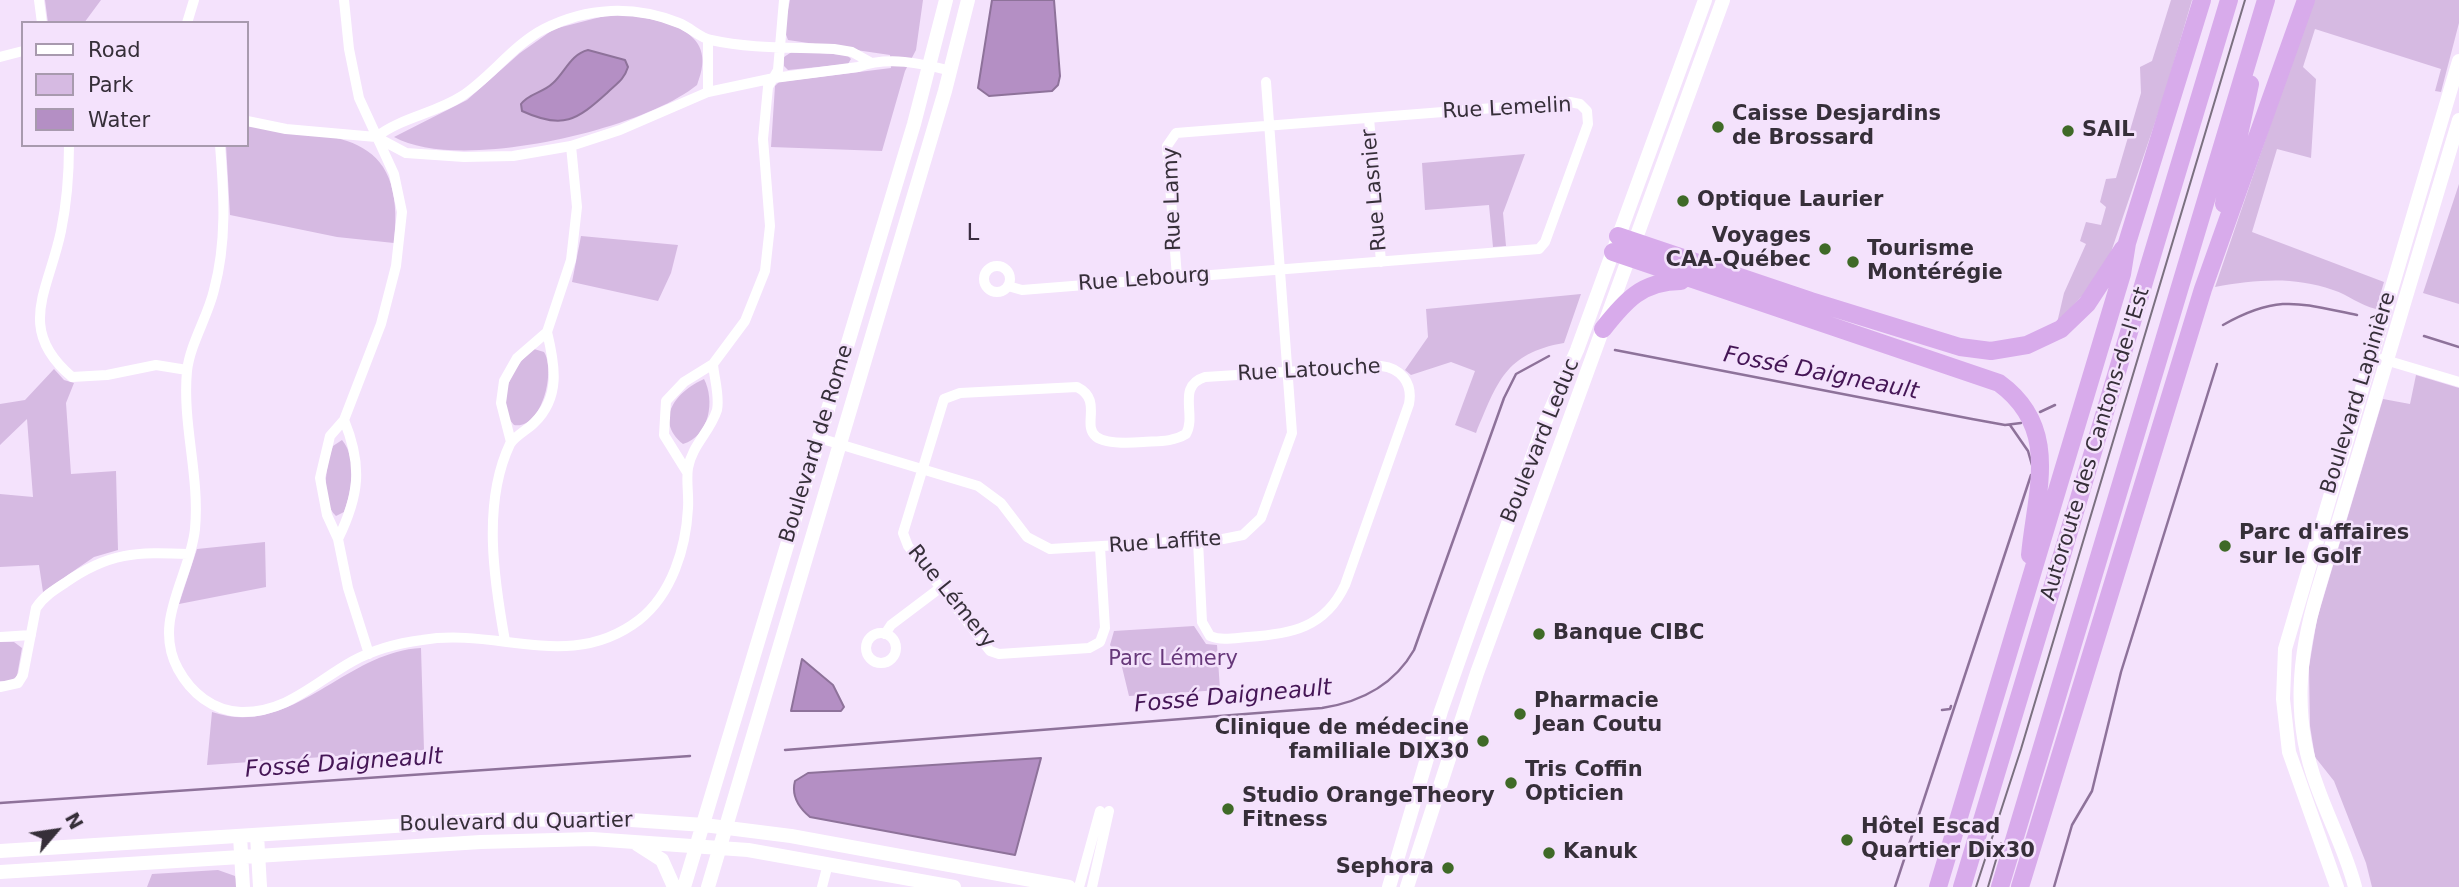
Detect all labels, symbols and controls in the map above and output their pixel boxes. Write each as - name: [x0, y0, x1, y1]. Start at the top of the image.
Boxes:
- legend: [21, 21, 248, 147]
- text: Road: [88, 38, 141, 62]
- text: Park: [88, 73, 133, 97]
- street label: Rue Lemelin: [1442, 93, 1572, 125]
- place label: Caisse Desjardins de Brossard: [1732, 102, 1941, 152]
- text: Water: [88, 108, 150, 132]
- place label: SAIL: [2082, 118, 2135, 144]
- marker: Caisse Desjardins de Brossard: [1710, 119, 1726, 135]
- marker: SAIL: [2060, 123, 2076, 139]
- street label: Rue Lasnier: [1357, 128, 1393, 252]
- street label: Rue Lamy: [1159, 147, 1187, 251]
- place label: Optique Laurier: [1697, 188, 1883, 214]
- marker: Optique Laurier: [1675, 193, 1691, 209]
- district label: L: [967, 220, 981, 248]
- place label: Voyages CAA-Québec: [1666, 224, 1811, 274]
- place label: Tourisme Montérégie: [1867, 237, 2003, 287]
- marker: Voyages CAA-Québec: [1817, 241, 1833, 257]
- marker: Tourisme Montérégie: [1845, 254, 1861, 270]
- street label: Rue Lebourg: [1077, 263, 1211, 297]
- street label: Autoroute des Cantons-de-l'Est: [2036, 284, 2156, 604]
- street label: Boulevard Lapinière: [2316, 289, 2402, 497]
- street label: Boulevard de Rome: [775, 342, 859, 546]
- water label: Fossé Daigneault: [1721, 342, 1921, 406]
- street label: Rue Latouche: [1237, 355, 1381, 387]
- street label: Boulevard Leduc: [1496, 355, 1586, 527]
- place label: Parc d'affaires sur le Golf: [2239, 521, 2409, 571]
- street label: Rue Laffite: [1108, 527, 1222, 559]
- marker: Parc d'affaires sur le Golf: [2217, 538, 2233, 554]
- street label: Rue Lémery: [902, 540, 1000, 654]
- place label: Banque CIBC: [1553, 621, 1704, 647]
- marker: Banque CIBC: [1531, 626, 1547, 642]
- park label: Parc Lémery: [1108, 647, 1238, 673]
- water label: Fossé Daigneault: [1133, 675, 1333, 719]
- place label: Pharmacie Jean Coutu: [1534, 689, 1662, 739]
- marker: Pharmacie Jean Coutu: [1512, 706, 1528, 722]
- place label: Clinique de médecine familiale DIX30: [1215, 716, 1469, 766]
- marker: Clinique de médecine familiale DIX30: [1475, 733, 1491, 749]
- water label: Fossé Daigneault: [244, 743, 444, 785]
- place label: Tris Coffin Opticien: [1525, 758, 1643, 808]
- marker: Tris Coffin Opticien: [1503, 775, 1519, 791]
- place label: Studio OrangeTheory Fitness: [1242, 784, 1495, 834]
- north arrow: [21, 796, 91, 866]
- marker: Studio OrangeTheory Fitness: [1220, 801, 1236, 817]
- street label: Boulevard du Quartier: [399, 808, 633, 838]
- text: N: [61, 809, 88, 833]
- place label: Hôtel Escad Quartier Dix30: [1861, 815, 2035, 865]
- marker: Hôtel Escad Quartier Dix30: [1839, 832, 1855, 848]
- place label: Kanuk: [1563, 840, 1637, 866]
- marker: Kanuk: [1541, 845, 1557, 861]
- place label: Sephora: [1336, 855, 1434, 881]
- marker: Sephora: [1440, 860, 1456, 876]

